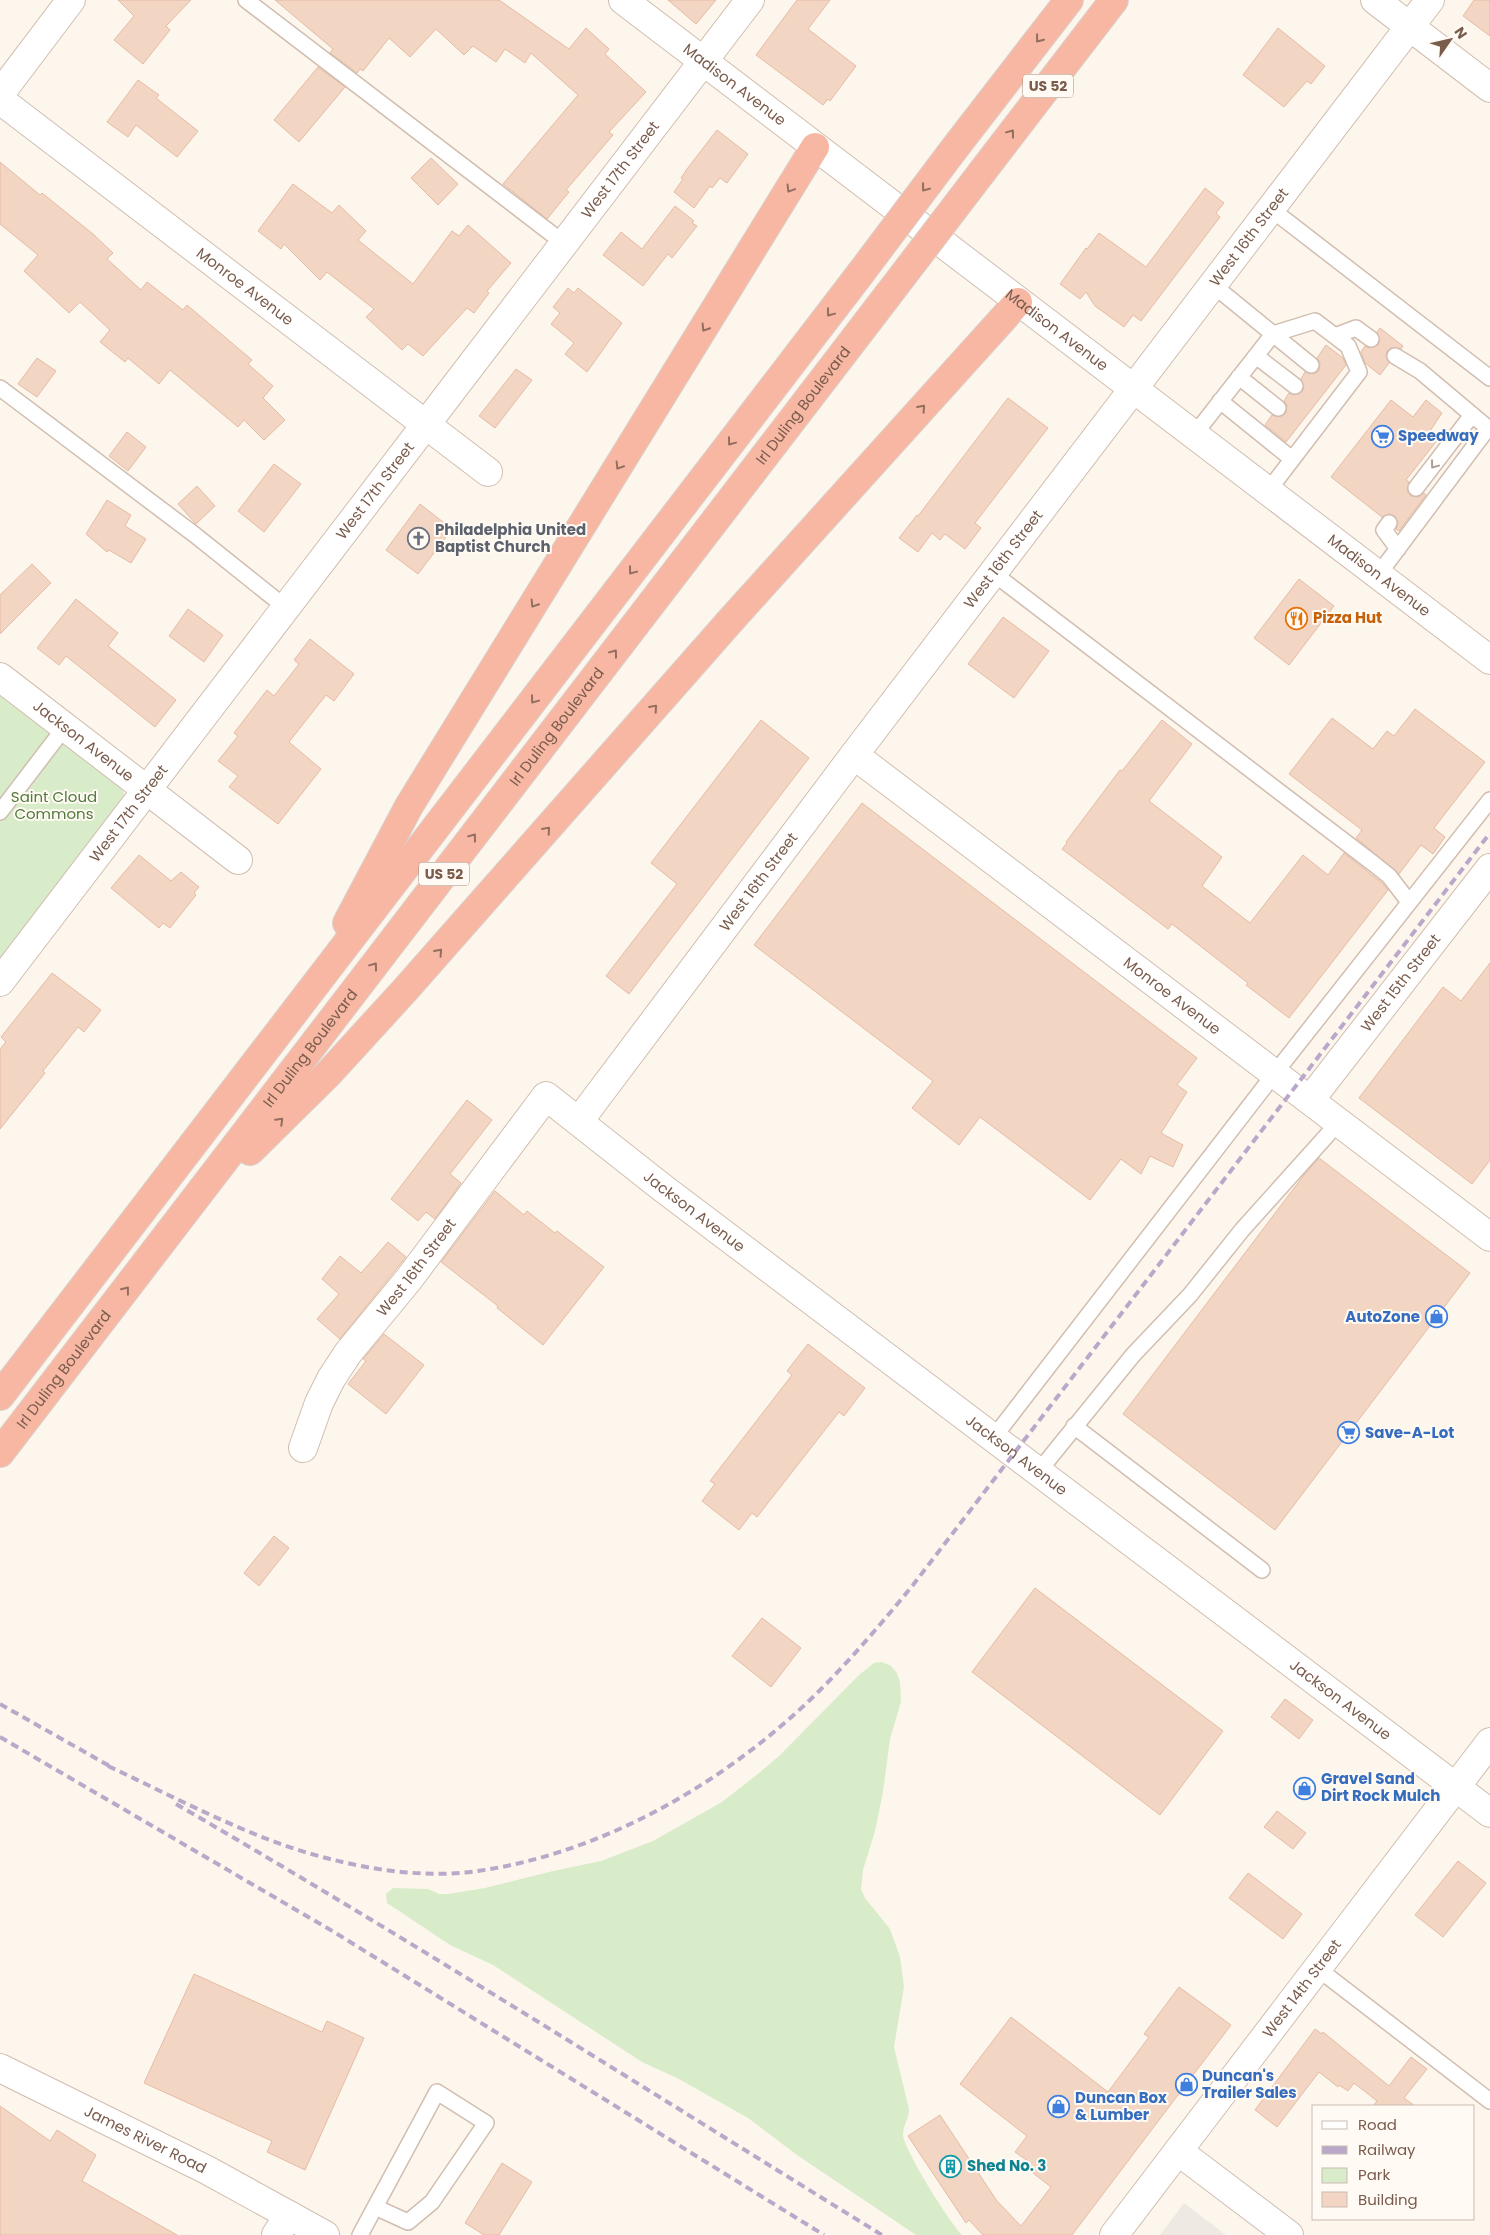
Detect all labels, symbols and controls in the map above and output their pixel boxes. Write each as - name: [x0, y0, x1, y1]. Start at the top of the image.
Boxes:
- north arrow: [1425, 15, 1475, 65]
- text: N: [1450, 23, 1472, 43]
- one-way arrow: [1037, 33, 1045, 42]
- street label: Madison Avenue: [679, 38, 791, 130]
- road number: US 52: [1023, 74, 1073, 98]
- street label: West 17th Street: [576, 116, 664, 223]
- one-way arrow: [1006, 130, 1015, 139]
- one-way arrow: [922, 182, 931, 192]
- one-way arrow: [786, 183, 796, 192]
- street label: West 16th Street: [1204, 183, 1293, 291]
- street label: Monroe Avenue: [192, 242, 298, 330]
- street label: Madison Avenue: [1001, 284, 1113, 376]
- one-way arrow: [827, 307, 836, 317]
- one-way arrow: [701, 322, 711, 331]
- street label: Irl Duling Boulevard: [751, 342, 855, 469]
- one-way arrow: [917, 405, 926, 414]
- supermarket icon: Speedway: [1370, 424, 1394, 448]
- place label: Speedway: [1398, 425, 1479, 446]
- one-way arrow: [729, 436, 737, 445]
- street label: West 17th Street: [331, 438, 419, 544]
- one-way arrow: [1431, 459, 1439, 468]
- one-way arrow: [616, 460, 626, 469]
- street label: West 16th Street: [959, 505, 1047, 613]
- place label: Philadelphia United Baptist Church: [435, 519, 586, 557]
- church icon: Philadelphia United Baptist Church: [407, 527, 431, 551]
- street label: Madison Avenue: [1323, 529, 1435, 621]
- one-way arrow: [630, 565, 638, 574]
- one-way arrow: [530, 598, 540, 607]
- restaurant icon: Pizza Hut: [1285, 606, 1309, 630]
- place label: Pizza Hut: [1313, 607, 1382, 628]
- one-way arrow: [608, 649, 617, 659]
- street label: Irl Duling Boulevard: [504, 663, 609, 790]
- one-way arrow: [531, 694, 539, 703]
- street label: Jackson Avenue: [29, 695, 138, 786]
- one-way arrow: [648, 704, 657, 713]
- street label: West 17th Street: [84, 760, 172, 866]
- park label: Saint Cloud Commons: [11, 786, 97, 824]
- one-way arrow: [541, 826, 550, 835]
- street label: West 16th Street: [714, 828, 802, 935]
- one-way arrow: [467, 834, 475, 843]
- road number: US 52: [419, 862, 469, 886]
- street label: West 15th Street: [1356, 929, 1445, 1036]
- one-way arrow: [434, 948, 443, 957]
- street label: Monroe Avenue: [1119, 952, 1225, 1039]
- one-way arrow: [368, 963, 376, 972]
- street label: Irl Duling Boulevard: [258, 984, 362, 1112]
- one-way arrow: [274, 1118, 283, 1127]
- street label: Jackson Avenue: [639, 1166, 749, 1257]
- street label: West 16th Street: [371, 1214, 461, 1321]
- one-way arrow: [120, 1286, 129, 1296]
- shop icon: AutoZone: [1424, 1305, 1448, 1329]
- street label: Irl Duling Boulevard: [11, 1306, 116, 1433]
- place label: AutoZone: [1345, 1306, 1420, 1327]
- street label: Jackson Avenue: [961, 1410, 1072, 1500]
- supermarket icon: Save-A-Lot: [1337, 1421, 1361, 1445]
- place label: Save-A-Lot: [1365, 1422, 1454, 1443]
- street label: Jackson Avenue: [1285, 1654, 1396, 1745]
- place label: Gravel Sand Dirt Rock Mulch: [1321, 1768, 1440, 1806]
- shop icon: Gravel Sand Dirt Rock Mulch: [1293, 1776, 1317, 1800]
- street label: West 14th Street: [1257, 1935, 1346, 2042]
- place label: Duncan's Trailer Sales: [1202, 2065, 1297, 2103]
- shop icon: Duncan's Trailer Sales: [1174, 2073, 1198, 2097]
- place label: Duncan Box & Lumber: [1075, 2087, 1167, 2125]
- shop icon: Duncan Box & Lumber: [1047, 2095, 1071, 2119]
- street label: James River Road: [81, 2100, 210, 2178]
- legend: [1312, 2105, 1475, 2220]
- text: Road: [1358, 2114, 1397, 2135]
- text: Railway: [1358, 2139, 1416, 2160]
- building icon: Shed No. 3: [939, 2154, 963, 2178]
- place label: Shed No. 3: [967, 2155, 1046, 2176]
- text: Park: [1358, 2164, 1390, 2185]
- text: Building: [1358, 2189, 1418, 2210]

